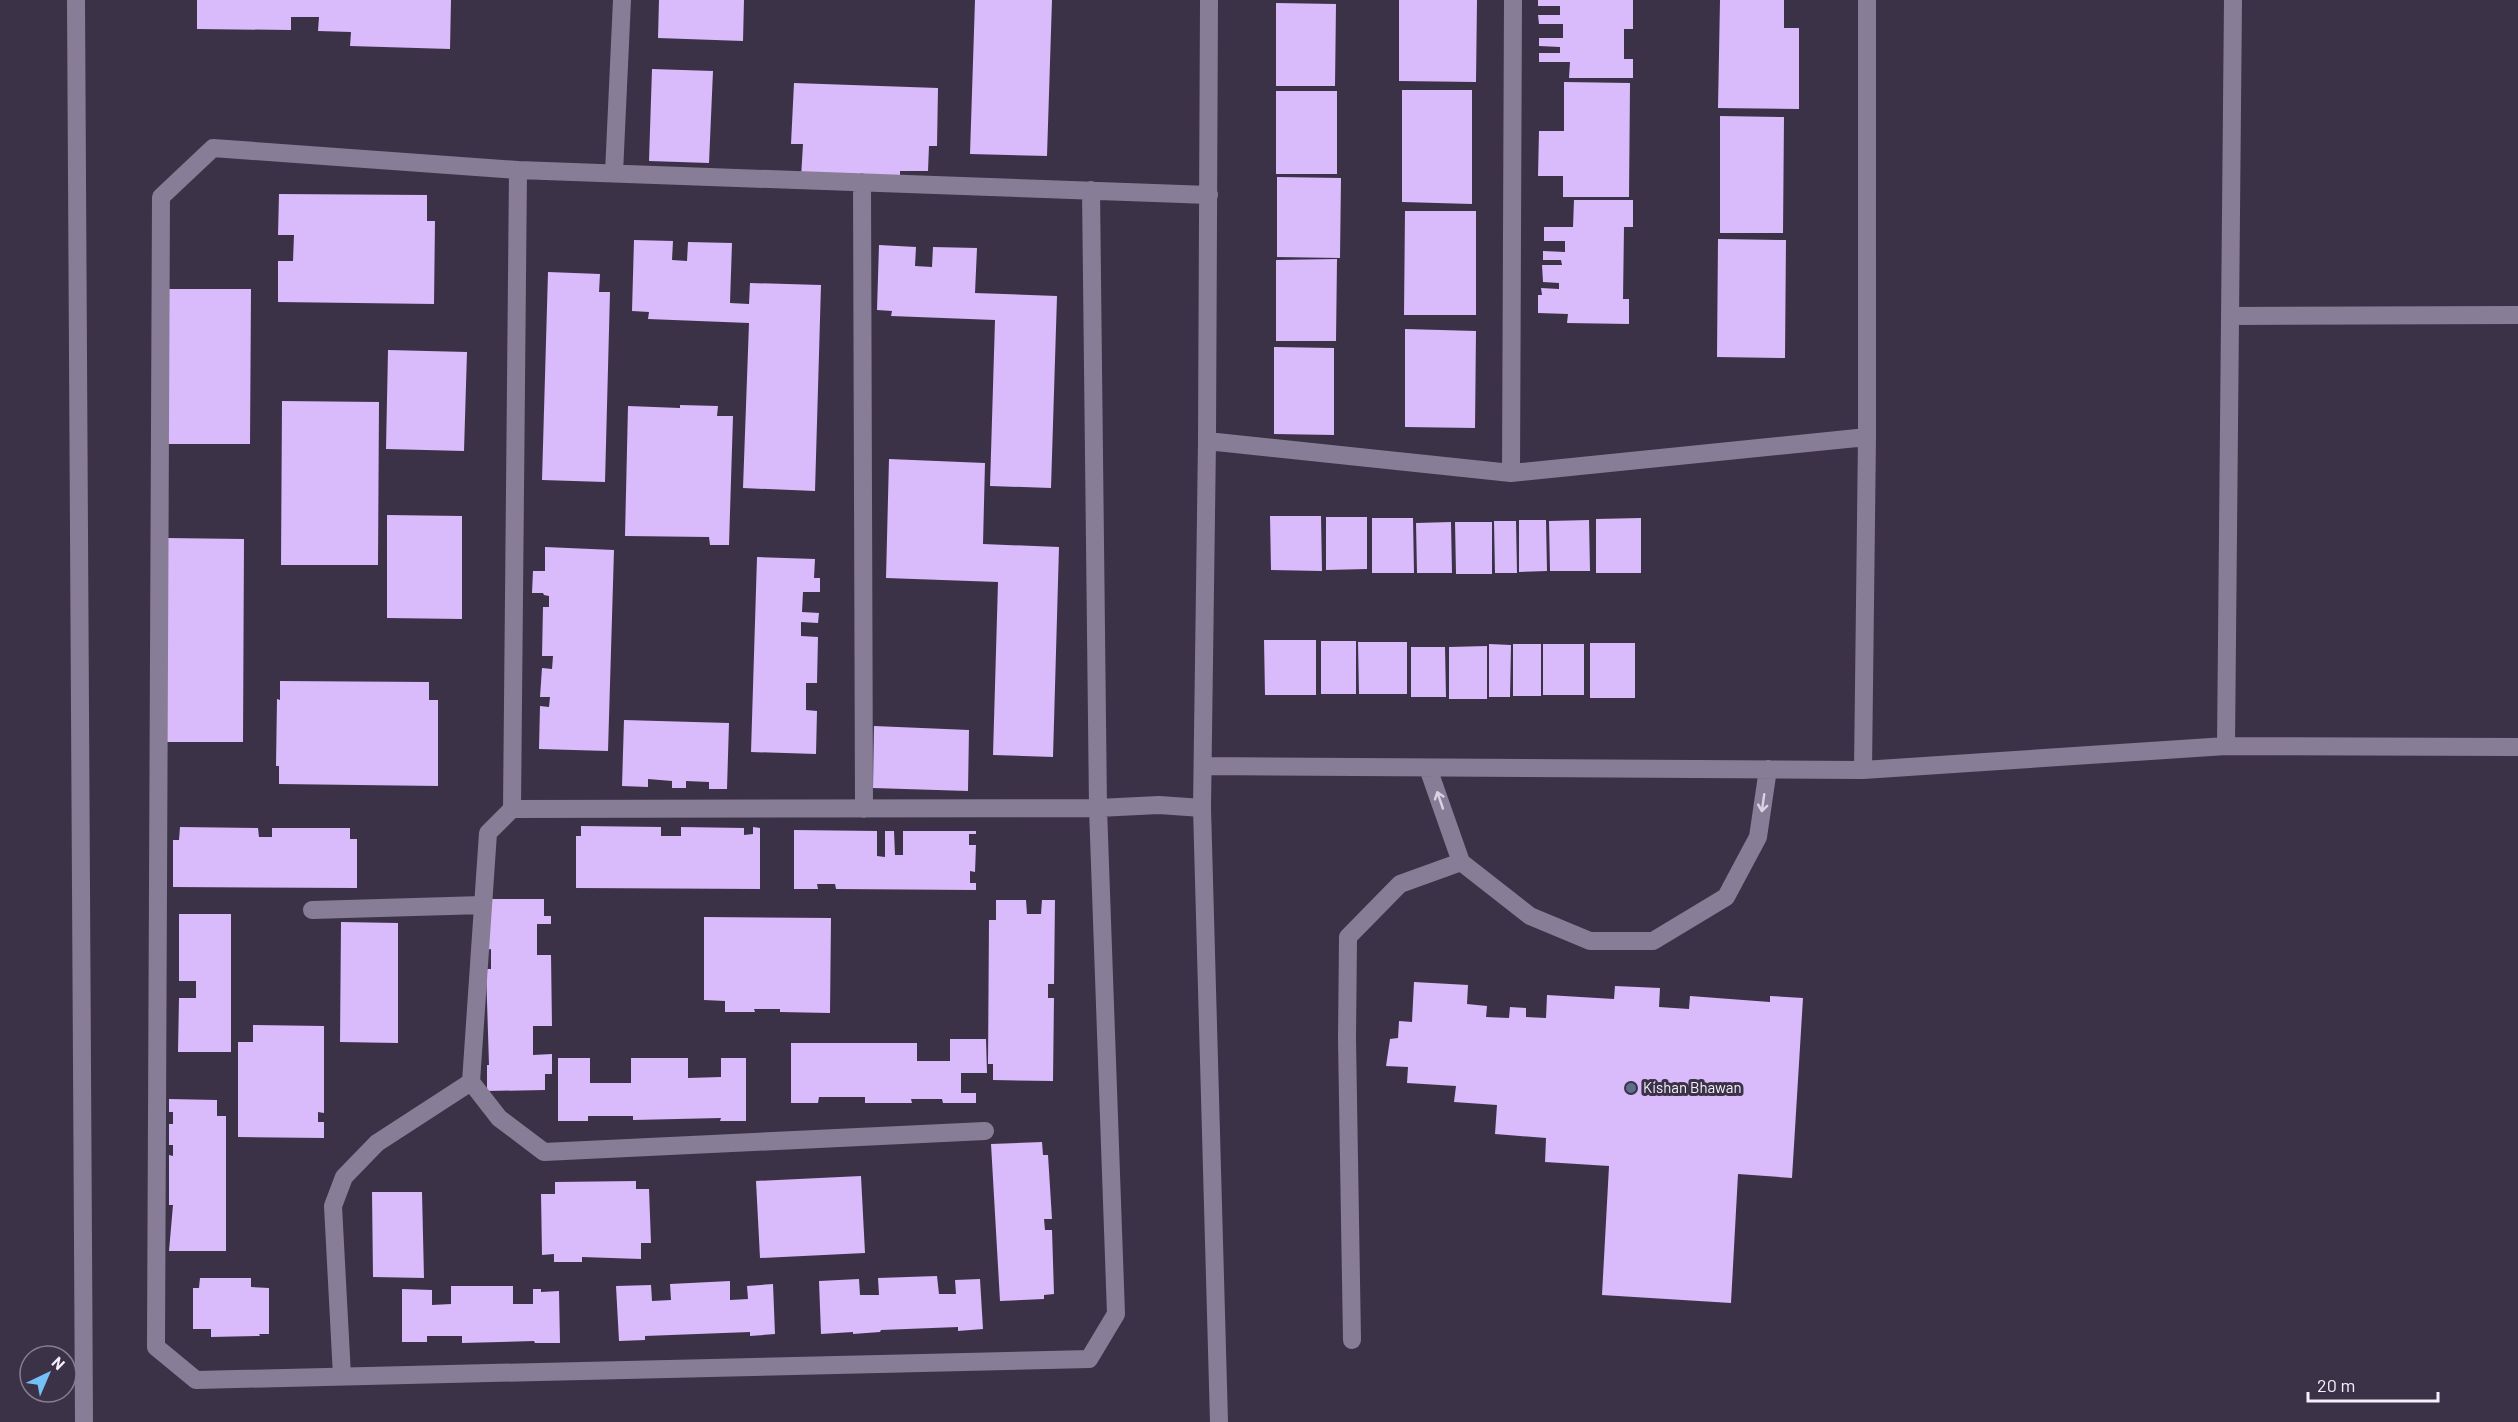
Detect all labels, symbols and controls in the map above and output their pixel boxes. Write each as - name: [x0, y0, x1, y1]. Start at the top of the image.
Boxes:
- one-way arrow: [1433, 791, 1444, 810]
- one-way arrow: [1758, 793, 1769, 812]
- place label: Kishan Bhawan: [1643, 1078, 1742, 1096]
- marker: Kishan Bhawan: [1624, 1081, 1638, 1095]
- north arrow: [18, 1344, 78, 1404]
- text: N: [48, 1352, 69, 1373]
- scale bar: [2308, 1365, 2438, 1403]
- text: 20 m: [2317, 1374, 2355, 1396]

